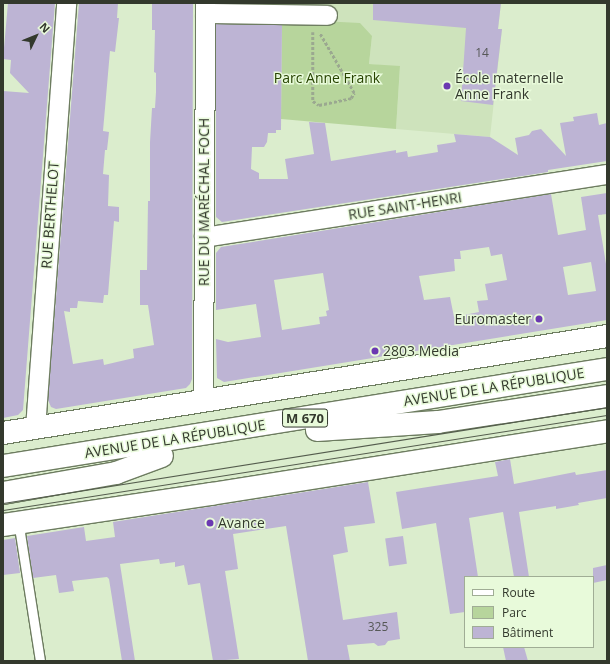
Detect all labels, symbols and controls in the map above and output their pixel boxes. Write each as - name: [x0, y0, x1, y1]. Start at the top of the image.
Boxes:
- north arrow: [16, 16, 56, 56]
- text: N: [37, 19, 54, 36]
- house number: 14: [475, 46, 489, 60]
- park label: Parc Anne Frank: [274, 70, 380, 86]
- place label: École maternelle Anne Frank: [455, 70, 564, 102]
- marker: École maternelle Anne Frank: [442, 81, 452, 91]
- street label: RUE DU MARÉCHAL FOCH: [196, 118, 212, 286]
- street label: RUE BERTHELOT: [38, 161, 62, 269]
- street label: RUE SAINT-HENRI: [347, 189, 463, 223]
- place label: Euromaster: [455, 311, 531, 327]
- marker: Euromaster: [534, 314, 544, 324]
- place label: 2803 Media: [383, 343, 459, 359]
- marker: 2803 Media: [370, 346, 380, 356]
- street label: AVENUE DE LA RÉPUBLIQUE: [402, 364, 586, 410]
- road number: M 670: [282, 407, 328, 429]
- street label: AVENUE DE LA RÉPUBLIQUE: [83, 416, 267, 462]
- place label: Avance: [218, 515, 265, 531]
- marker: Avance: [205, 518, 215, 528]
- legend: [464, 576, 594, 648]
- text: Route: [502, 584, 535, 601]
- text: Parc: [502, 604, 527, 621]
- house number: 325: [368, 620, 388, 634]
- text: Bâtiment: [502, 624, 553, 641]

